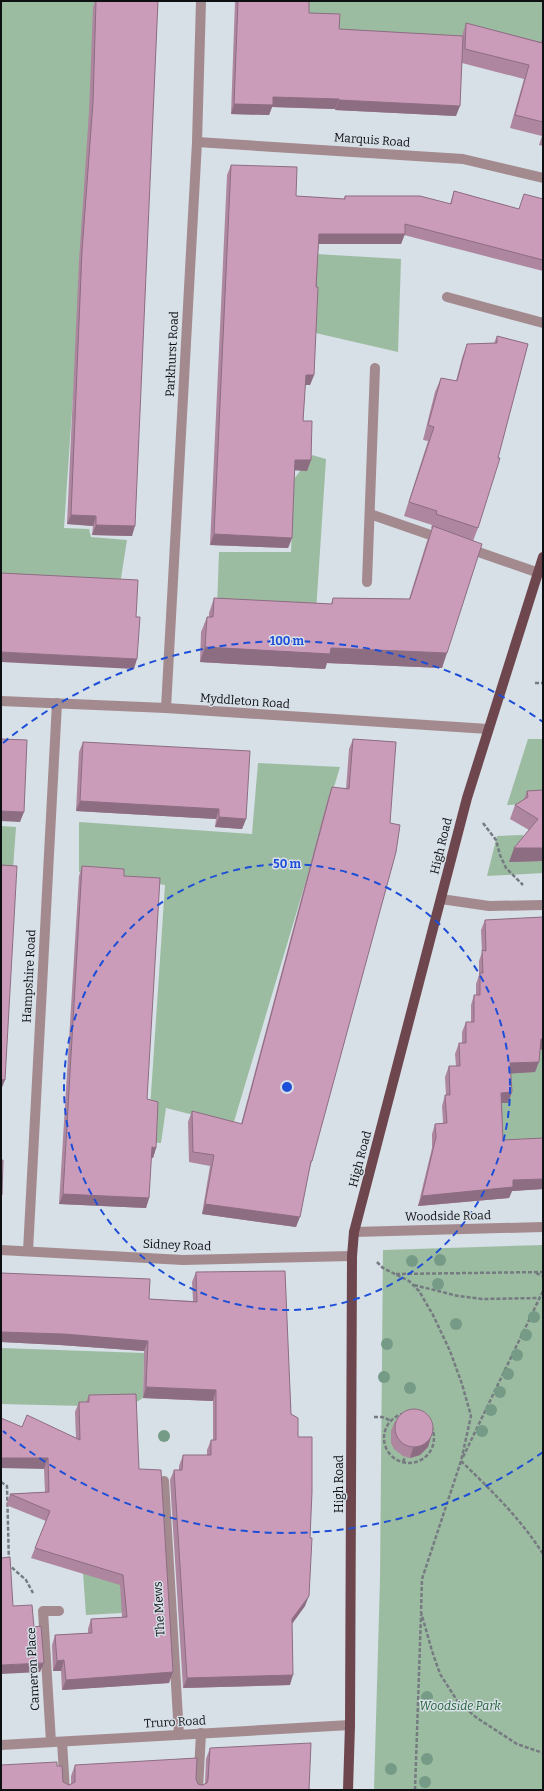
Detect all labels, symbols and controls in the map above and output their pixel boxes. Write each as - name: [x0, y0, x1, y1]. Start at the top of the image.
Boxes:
- street label: Marquis Road: [333, 130, 411, 150]
- street label: Parkhurst Road: [163, 311, 181, 397]
- text: 100 m: [270, 634, 305, 648]
- street label: Myddleton Road: [200, 691, 290, 711]
- street label: High Road: [427, 816, 455, 876]
- text: 50 m: [273, 857, 301, 871]
- street label: Hampshire Road: [20, 929, 38, 1023]
- centre of rings: [280, 1080, 294, 1094]
- street label: High Road: [346, 1129, 374, 1189]
- street label: Woodside Road: [405, 1208, 491, 1224]
- street label: Sidney Road: [143, 1237, 211, 1253]
- street label: High Road: [332, 1455, 346, 1513]
- street label: The Mews: [151, 1581, 167, 1637]
- street label: Cameron Place: [24, 1627, 42, 1711]
- park label: Woodside Park: [419, 1699, 501, 1713]
- street label: Truro Road: [144, 1713, 206, 1731]

